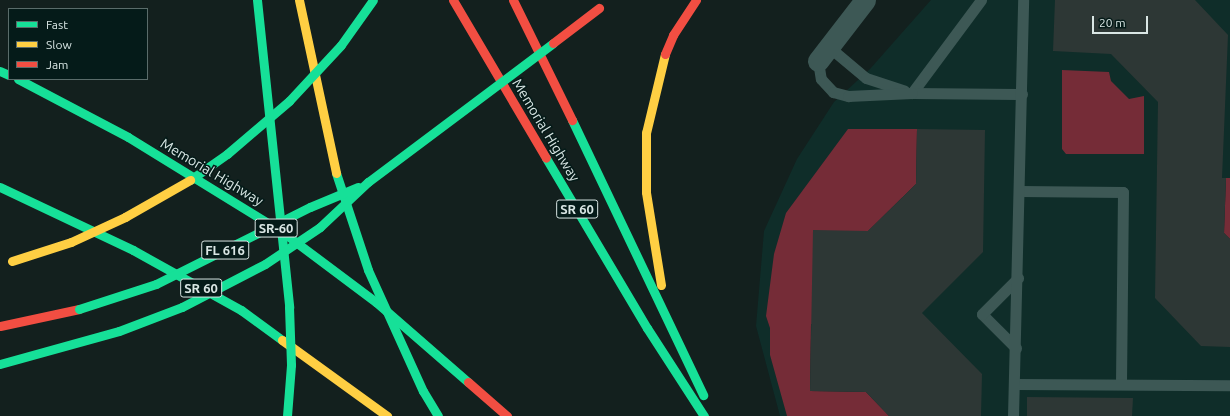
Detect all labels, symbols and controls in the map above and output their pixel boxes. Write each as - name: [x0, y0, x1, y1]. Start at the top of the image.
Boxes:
- legend: [8, 8, 148, 80]
- scale bar: [1094, 8, 1150, 34]
- text: 20 m: [1099, 16, 1126, 29]
- text: Fast: [46, 18, 68, 31]
- text: Slow: [46, 38, 72, 51]
- text: Jam: [46, 58, 68, 71]
- street label: Memorial Highway: [509, 76, 583, 184]
- street label: Memorial Highway: [158, 135, 266, 209]
- road number: SR 60: [556, 198, 598, 220]
- road number: SR-60: [254, 217, 298, 239]
- road number: FL 616: [201, 239, 249, 261]
- road number: SR 60: [180, 277, 222, 299]

